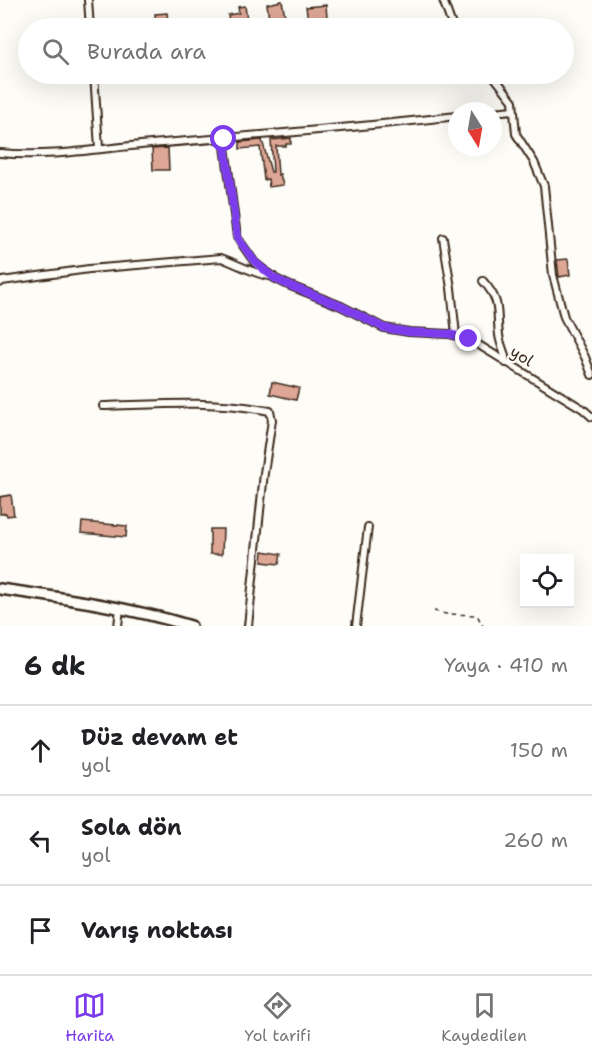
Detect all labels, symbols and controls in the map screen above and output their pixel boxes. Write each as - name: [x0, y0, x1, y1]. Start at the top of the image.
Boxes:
- search box: [18, 18, 574, 84]
- icon: search: [39, 35, 72, 68]
- text: Burada ara: [87, 37, 206, 66]
- north arrow: [448, 102, 502, 156]
- route start: [210, 125, 236, 151]
- route end: [455, 325, 481, 351]
- street label: yol: [506, 341, 538, 371]
- map controls: [520, 554, 574, 608]
- button: locate: [520, 554, 574, 608]
- text: 6 dk: [24, 648, 86, 683]
- text: Yaya · 410 m: [444, 652, 568, 678]
- text: Düz devam et: [81, 723, 238, 752]
- icon: ahead: [24, 734, 57, 767]
- text: 150 m: [510, 737, 568, 763]
- text: yol: [81, 752, 110, 778]
- text: Sola dön: [81, 813, 182, 842]
- icon: left: [24, 824, 57, 857]
- text: 260 m: [503, 827, 568, 853]
- text: yol: [81, 842, 110, 868]
- icon: arrive: [24, 914, 57, 947]
- text: Varış noktası: [81, 916, 233, 945]
- tab: Harita: [65, 989, 114, 1046]
- tab: Yol tarifi: [245, 989, 311, 1046]
- tab: Kaydedilen: [441, 989, 527, 1046]

